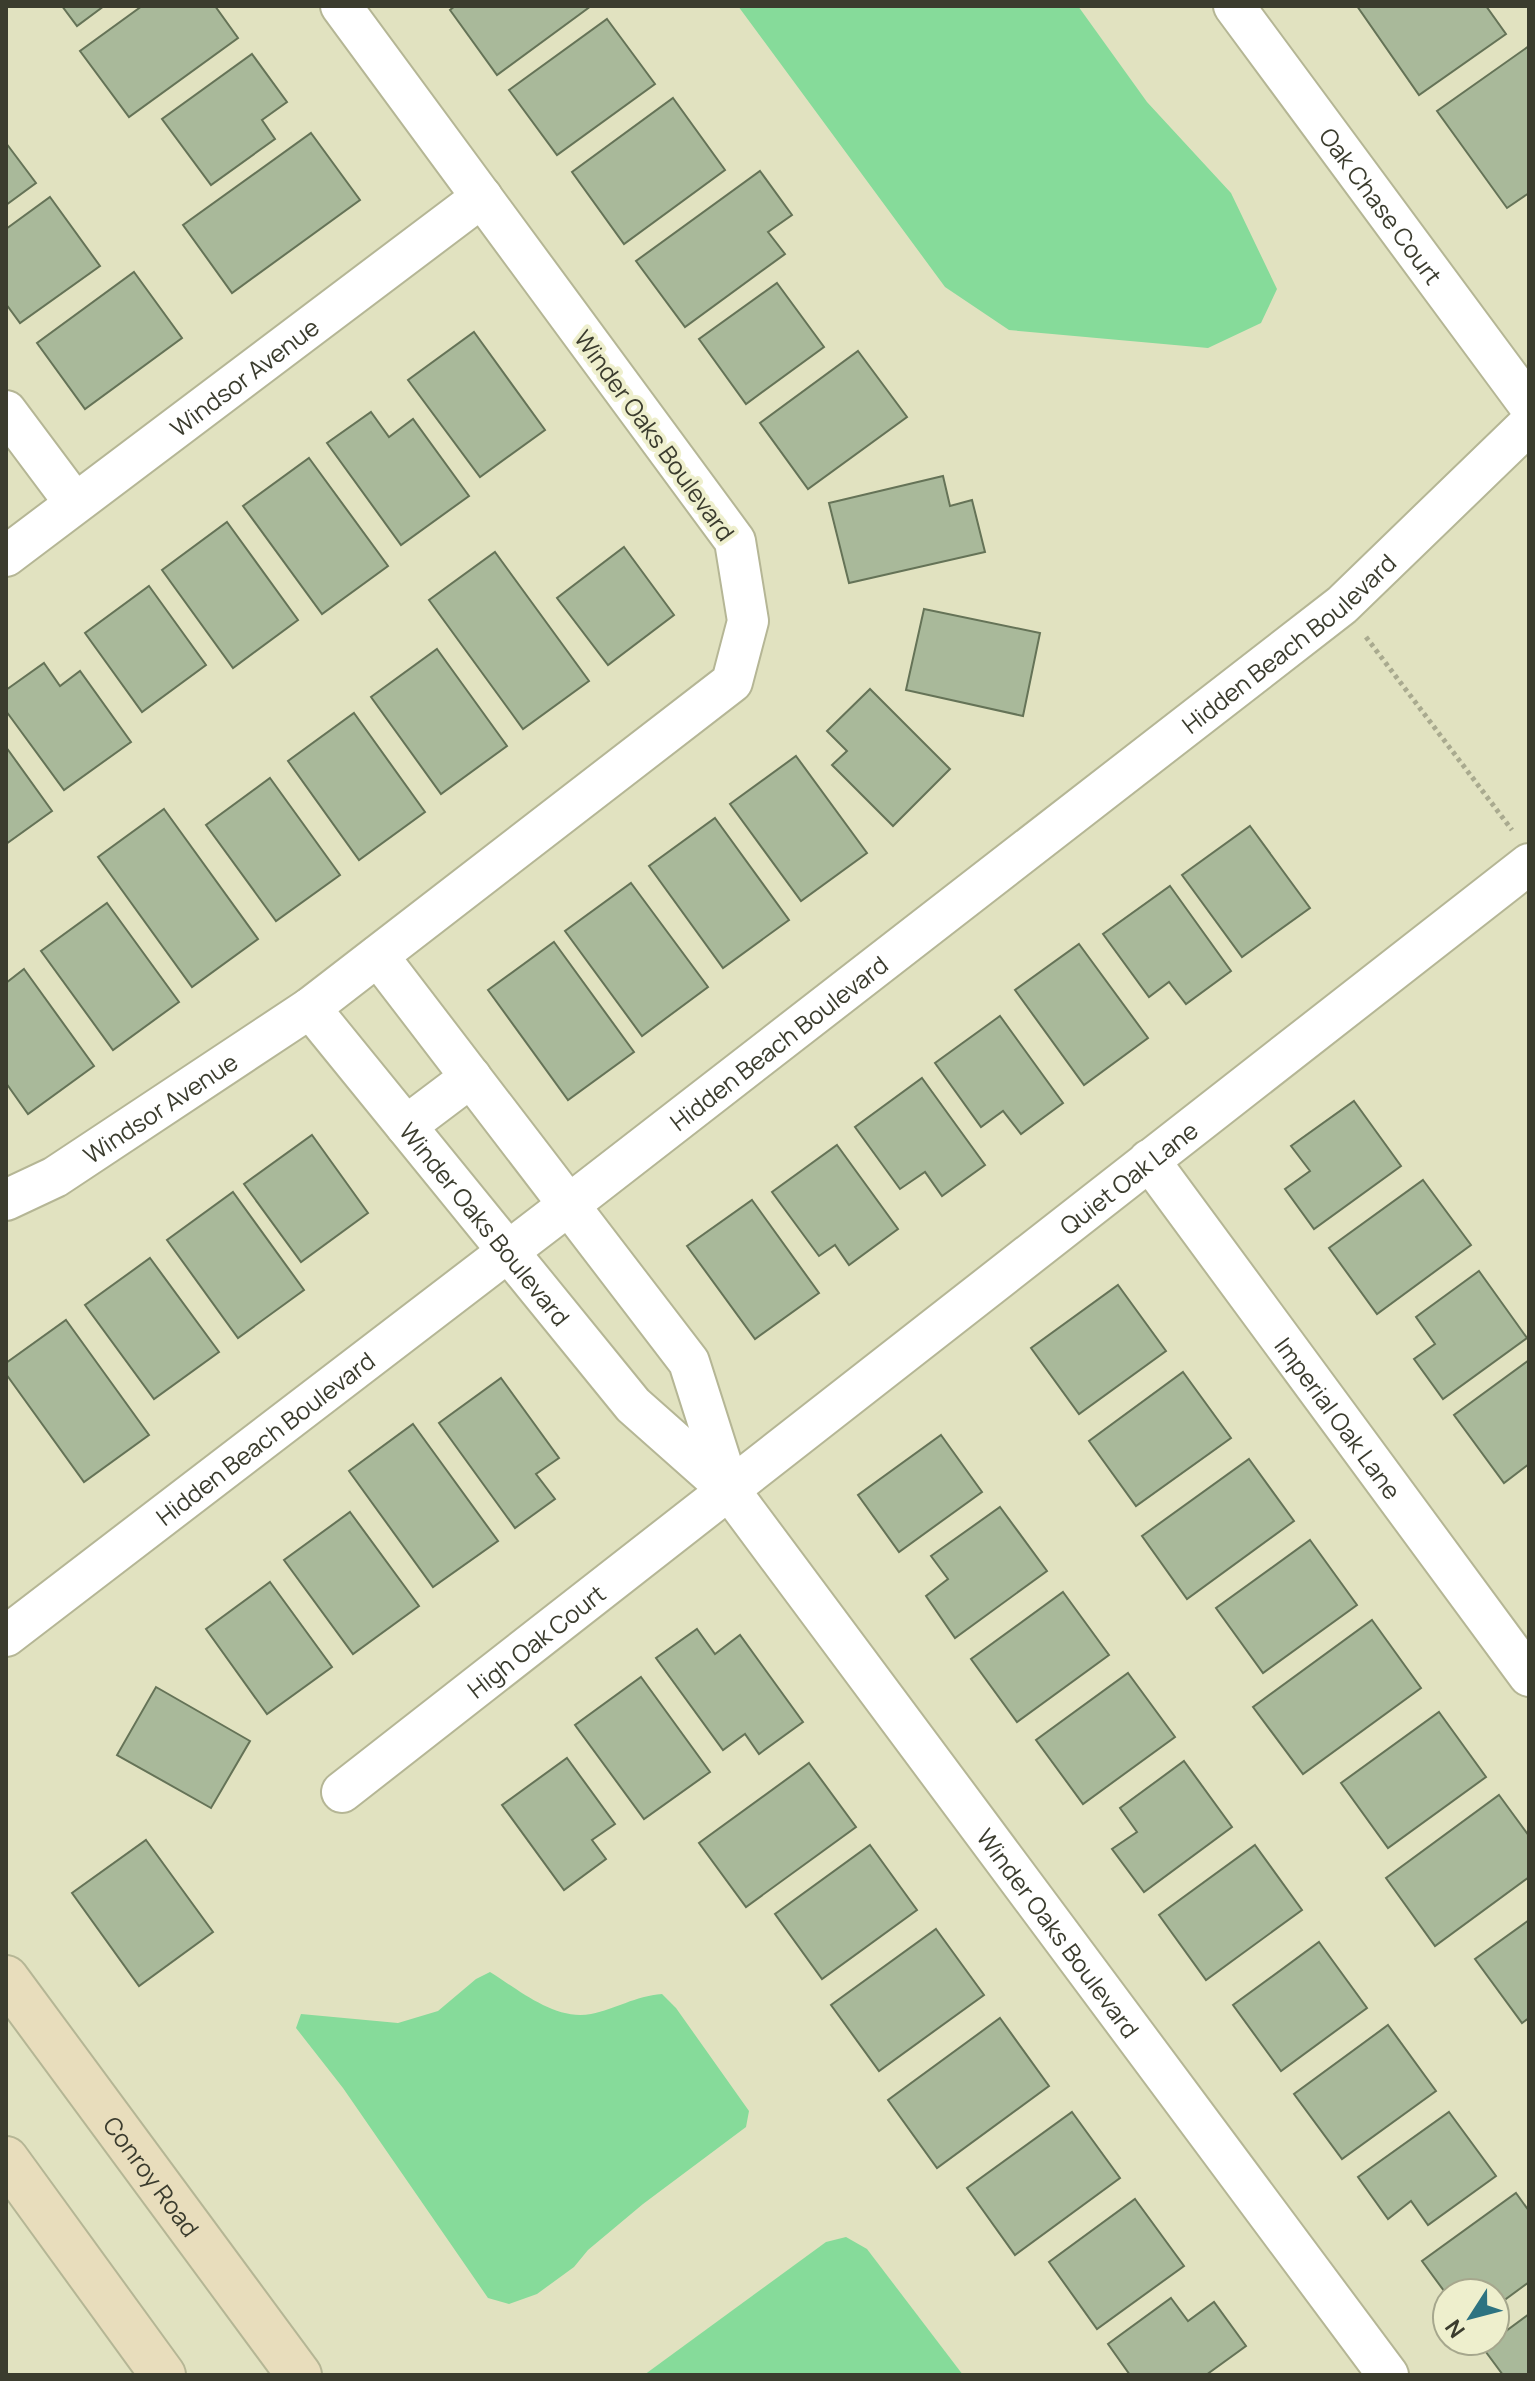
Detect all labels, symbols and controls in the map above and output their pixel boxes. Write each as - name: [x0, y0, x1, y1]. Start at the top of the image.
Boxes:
- street label: Oak Chase Court: [1312, 120, 1450, 291]
- street label: Windsor Avenue: [163, 310, 325, 443]
- street label: Winder Oaks Boulevard: [567, 323, 743, 547]
- street label: Hidden Beach Boulevard: [1174, 546, 1402, 740]
- street label: Hidden Beach Boulevard: [663, 947, 894, 1137]
- street label: Windsor Avenue: [76, 1044, 243, 1171]
- street label: Quiet Oak Lane: [1052, 1113, 1204, 1242]
- street label: Winder Oaks Boulevard: [393, 1115, 578, 1332]
- street label: Imperial Oak Lane: [1268, 1330, 1409, 1505]
- street label: Hidden Beach Boulevard: [149, 1343, 381, 1532]
- street label: High Oak Court: [460, 1576, 612, 1705]
- street label: Winder Oaks Boulevard: [970, 1821, 1148, 2044]
- street label: Conroy Road: [97, 2109, 208, 2243]
- north arrow: [1431, 2277, 1511, 2357]
- text: N: [1438, 2314, 1472, 2344]

